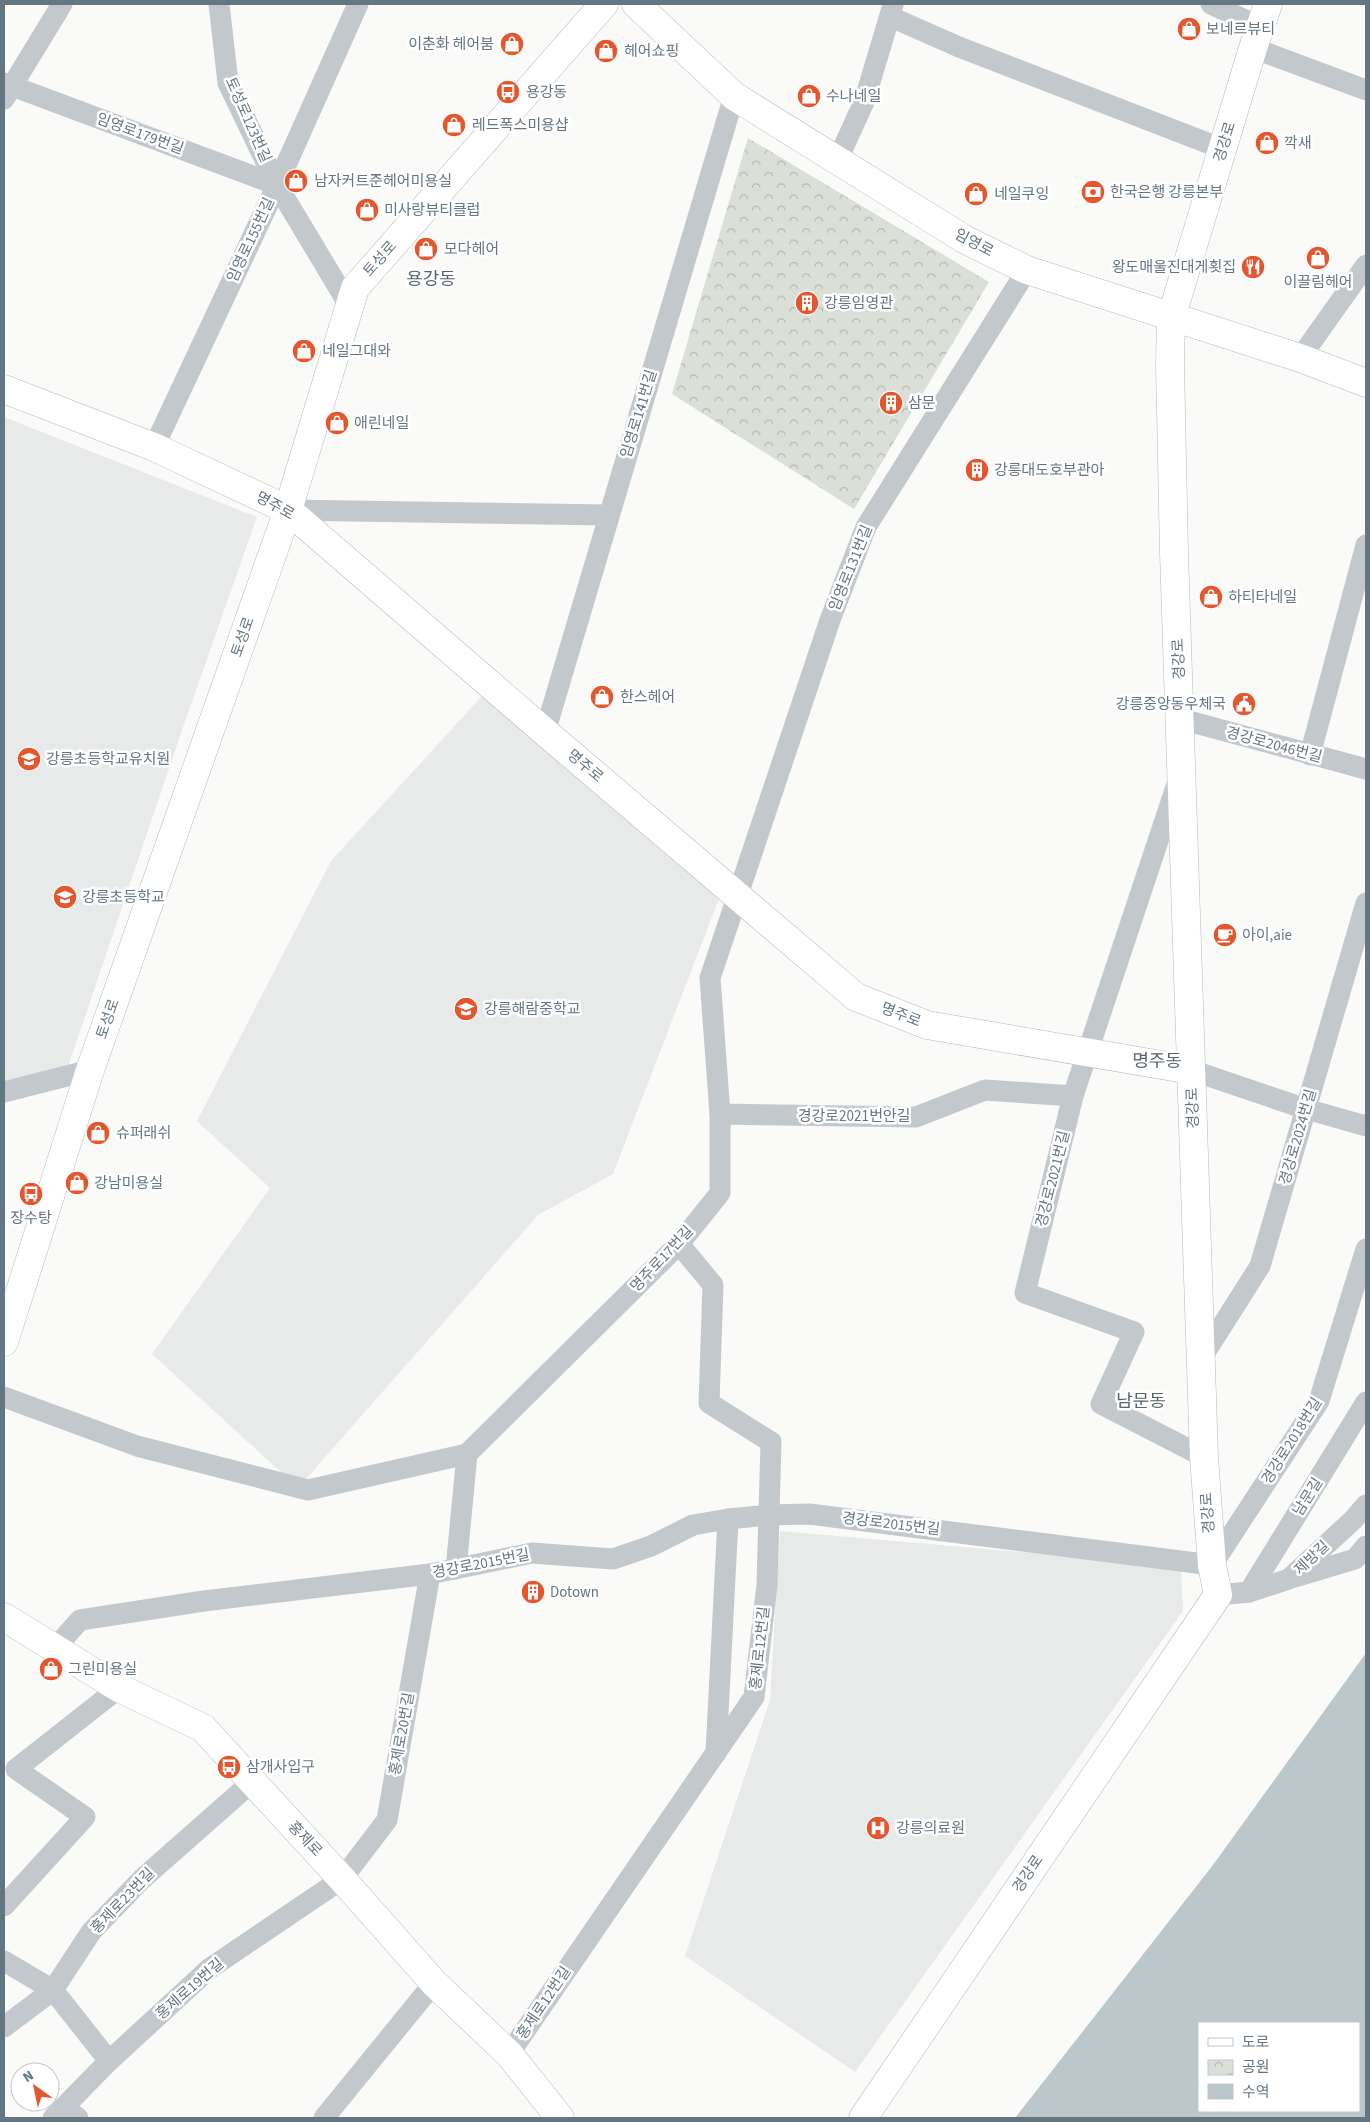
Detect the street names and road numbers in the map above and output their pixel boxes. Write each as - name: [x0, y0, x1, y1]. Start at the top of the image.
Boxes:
- street label: 토성로123번길: [220, 74, 276, 166]
- street label: 임영로179번길: [93, 109, 187, 159]
- street label: 경강로: [1209, 119, 1241, 165]
- street label: 임영로155번길: [222, 194, 280, 286]
- street label: 임영로: [951, 224, 997, 262]
- street label: 토성로: [358, 236, 402, 282]
- street label: 임영로141번길: [616, 367, 662, 461]
- street label: 명주로: [252, 487, 298, 525]
- street label: 임영로131번길: [824, 522, 878, 614]
- street label: 토성로: [226, 614, 260, 660]
- street label: 경강로: [1168, 638, 1190, 680]
- street label: 경강로2046번길: [1224, 722, 1324, 768]
- street label: 명주로: [562, 745, 608, 787]
- street label: 토성로: [91, 996, 125, 1042]
- street label: 명주로: [878, 998, 924, 1032]
- street label: 경강로: [1182, 1087, 1204, 1129]
- street label: 경강로2024번길: [1274, 1087, 1322, 1187]
- street label: 경강로2021번안길: [798, 1106, 910, 1127]
- street label: 경강로2021번길: [1031, 1129, 1075, 1229]
- street label: 명주로17번길: [626, 1221, 698, 1297]
- street label: 경강로2018번길: [1257, 1394, 1327, 1488]
- street label: 남문길: [1288, 1474, 1328, 1520]
- street label: 경강로: [1196, 1492, 1220, 1534]
- street label: 경강로2015번길: [841, 1508, 941, 1540]
- street label: 제방길: [1290, 1536, 1334, 1580]
- street label: 경강로2015번길: [430, 1544, 532, 1584]
- street label: 홍제로12번길: [745, 1605, 775, 1691]
- street label: 홍제로20번길: [384, 1691, 420, 1777]
- street label: 홍제로: [283, 1817, 327, 1861]
- street label: 경강로: [1008, 1851, 1048, 1897]
- street label: 홍제로23번길: [86, 1864, 160, 1938]
- street label: 홍제로19번길: [151, 1954, 229, 2024]
- street label: 홍제로12번길: [512, 1962, 576, 2044]

